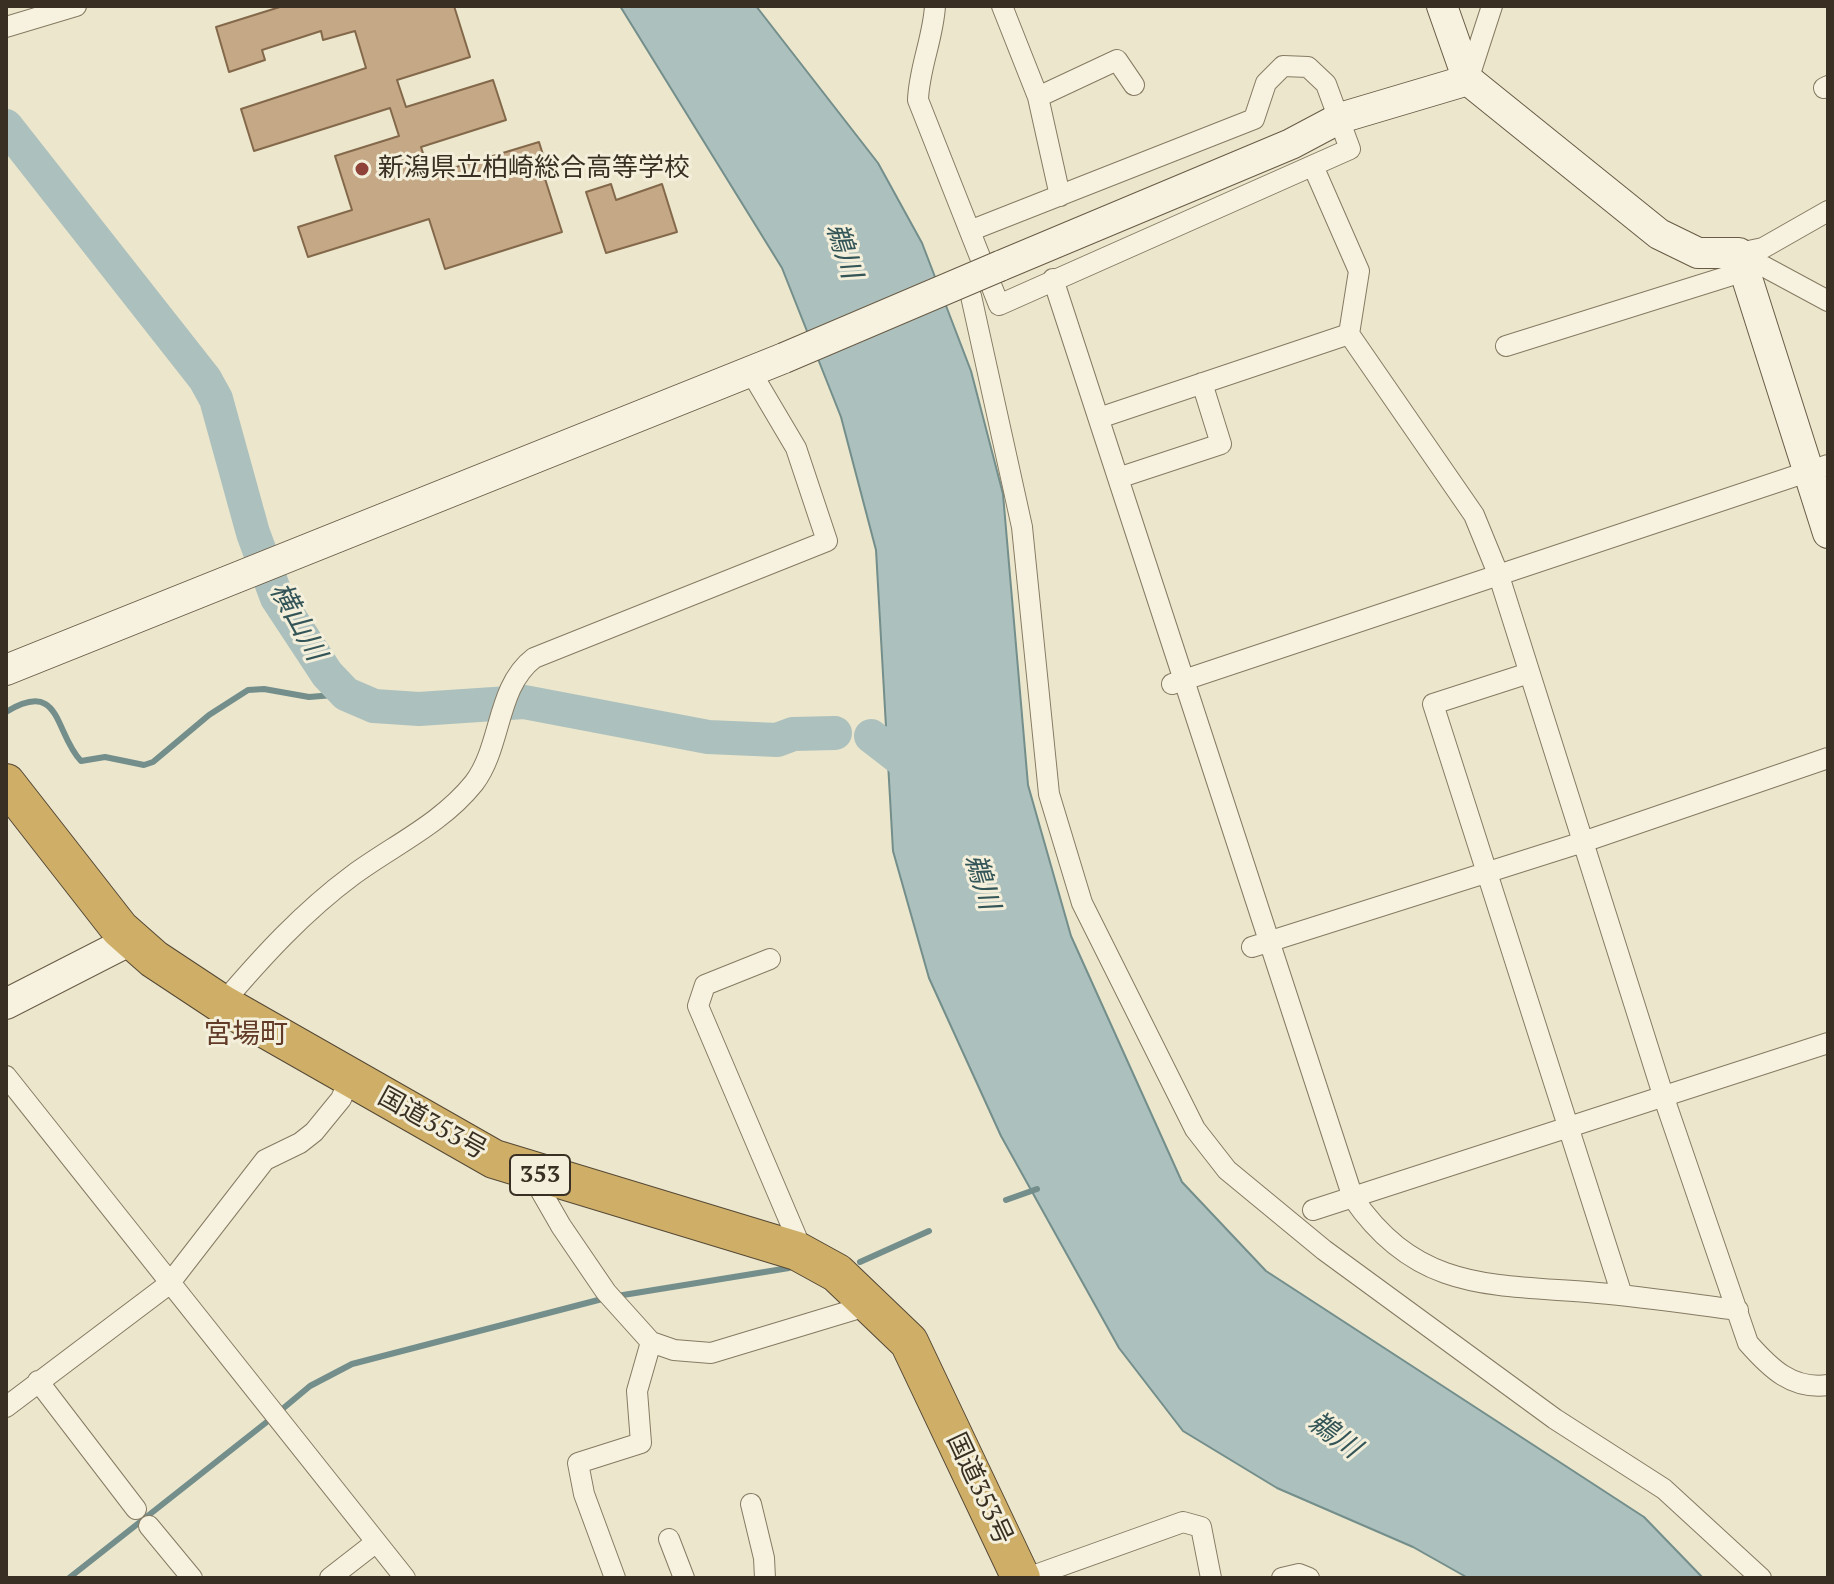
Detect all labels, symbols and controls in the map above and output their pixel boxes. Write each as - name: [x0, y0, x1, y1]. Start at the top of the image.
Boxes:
- place label: 新潟県立柏崎総合高等学校: [378, 153, 690, 185]
- marker: 新潟県立柏崎総合高等学校: [353, 160, 371, 178]
- water label: 鵜川: [818, 219, 868, 283]
- water label: 横山川: [262, 577, 332, 667]
- water label: 鵜川: [957, 850, 1005, 914]
- district label: 宮場町: [204, 1018, 288, 1052]
- street label: 国道353号: [372, 1081, 492, 1167]
- road number: 353: [510, 1155, 570, 1195]
- water label: 鵜川: [1301, 1406, 1367, 1466]
- street label: 国道353号: [940, 1428, 1018, 1550]

